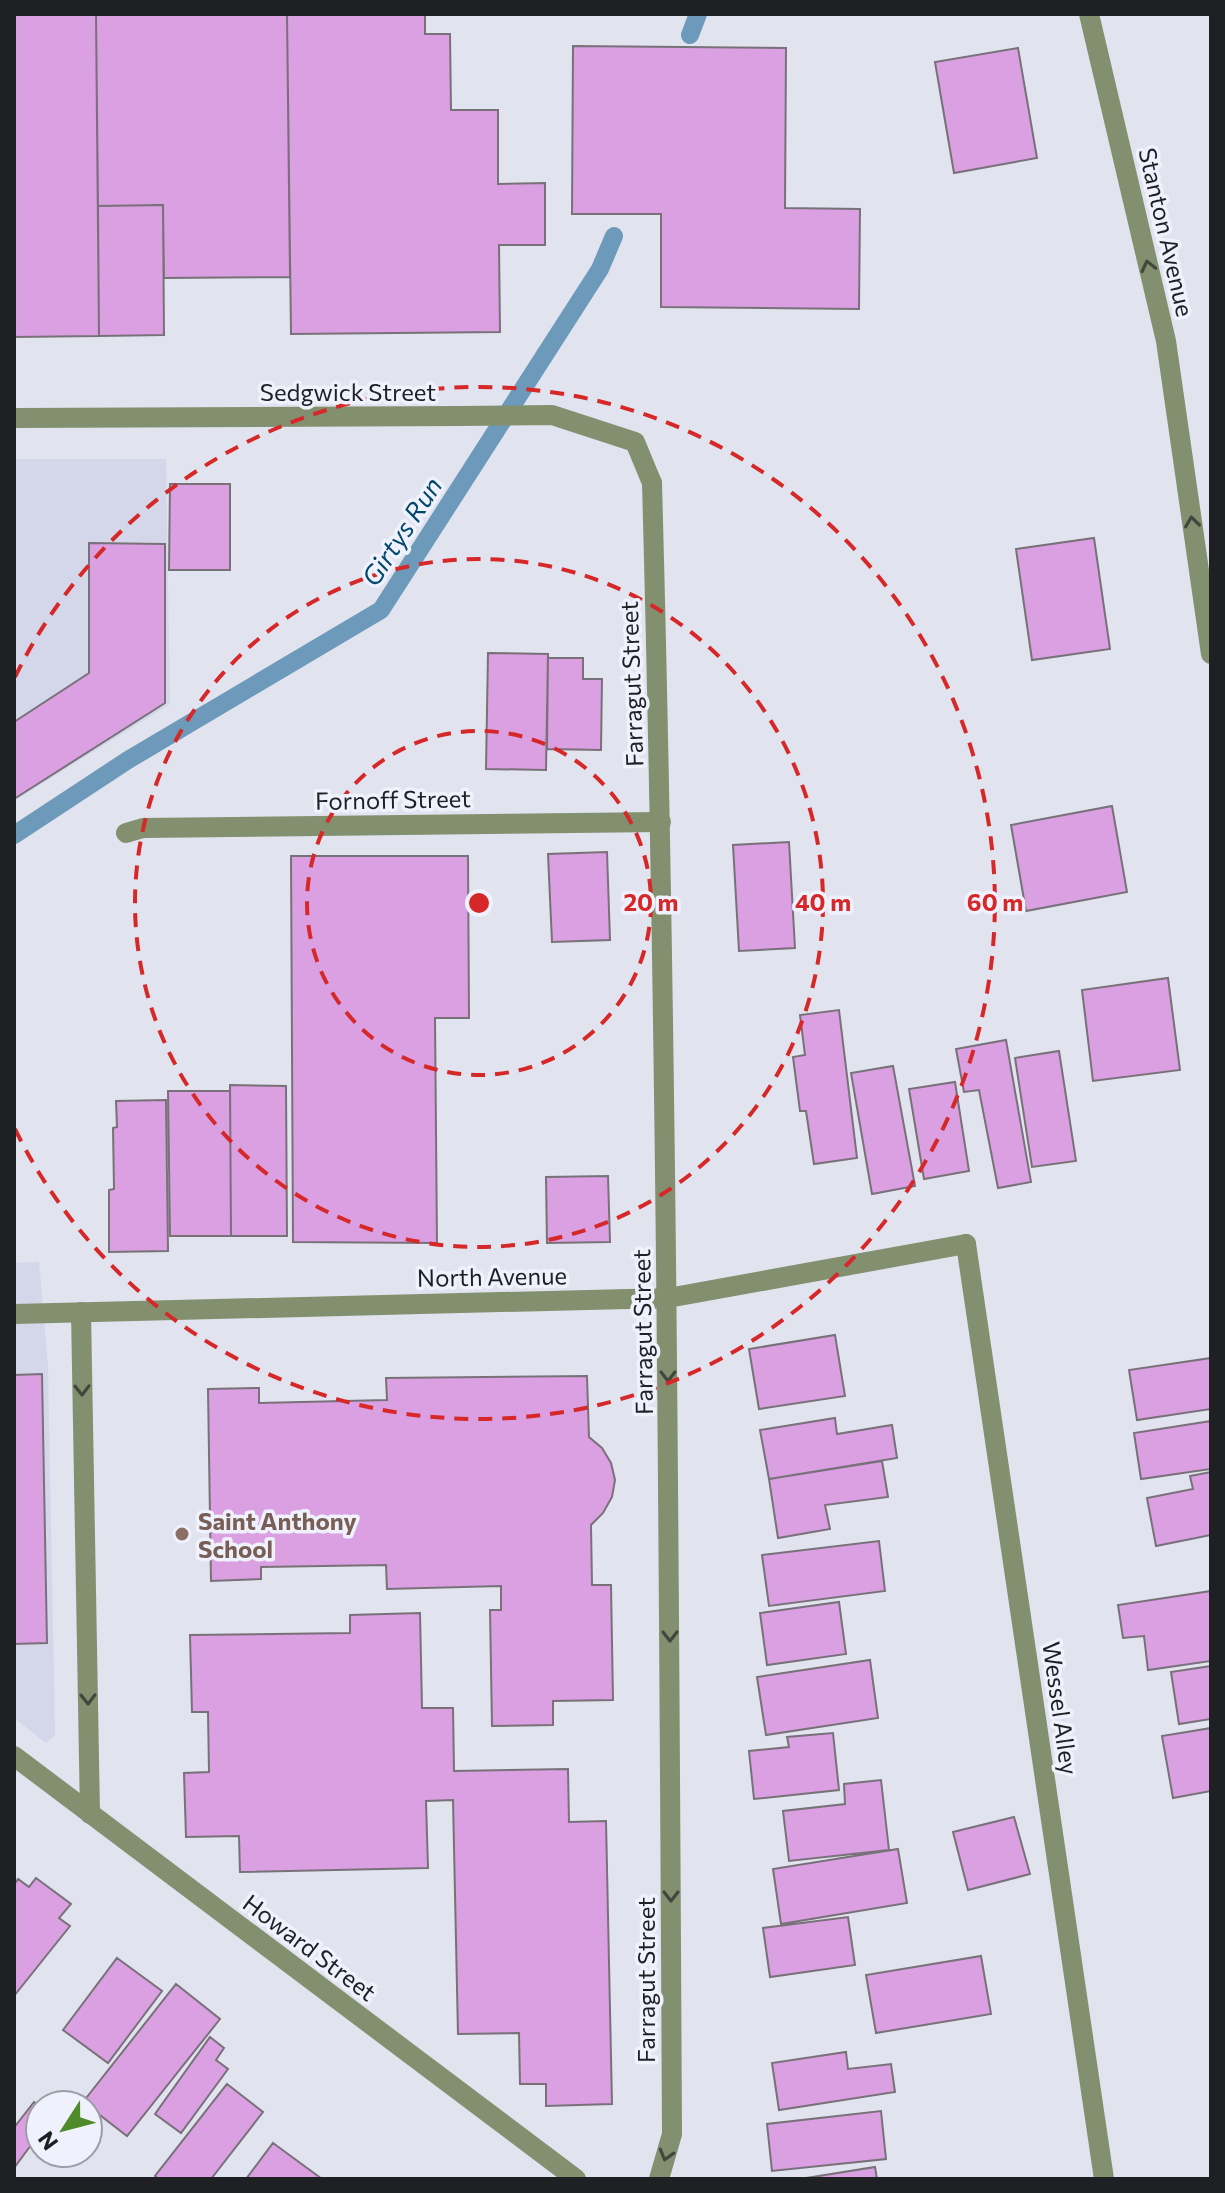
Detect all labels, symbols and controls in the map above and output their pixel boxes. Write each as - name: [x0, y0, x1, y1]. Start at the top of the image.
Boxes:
- street label: Stanton Avenue: [1133, 145, 1201, 319]
- one-way arrow: [1140, 259, 1157, 273]
- street label: Sedgwick Street: [260, 377, 436, 406]
- water label: Girtys Run: [354, 471, 448, 591]
- one-way arrow: [1184, 515, 1201, 529]
- street label: Farragut Street: [614, 600, 648, 767]
- street label: Fornoff Street: [315, 783, 471, 815]
- text: 20 m: [624, 887, 678, 916]
- text: 40 m: [795, 887, 851, 916]
- text: 60 m: [967, 887, 1023, 916]
- centre of rings: [465, 889, 493, 917]
- street label: Farragut Street: [626, 1249, 658, 1415]
- street label: North Avenue: [417, 1260, 567, 1292]
- one-way arrow: [659, 1370, 677, 1383]
- one-way arrow: [74, 1384, 91, 1397]
- place label: Saint Anthony School: [198, 1506, 357, 1563]
- marker: Saint Anthony School: [173, 1525, 191, 1543]
- one-way arrow: [661, 1630, 679, 1643]
- street label: Wessel Alley: [1037, 1640, 1085, 1776]
- one-way arrow: [79, 1693, 97, 1706]
- street label: Howard Street: [238, 1888, 382, 2006]
- one-way arrow: [662, 1890, 680, 1903]
- street label: Farragut Street: [631, 1897, 660, 2063]
- north arrow: [24, 2089, 104, 2169]
- text: N: [32, 2126, 63, 2156]
- one-way arrow: [659, 2148, 675, 2162]

